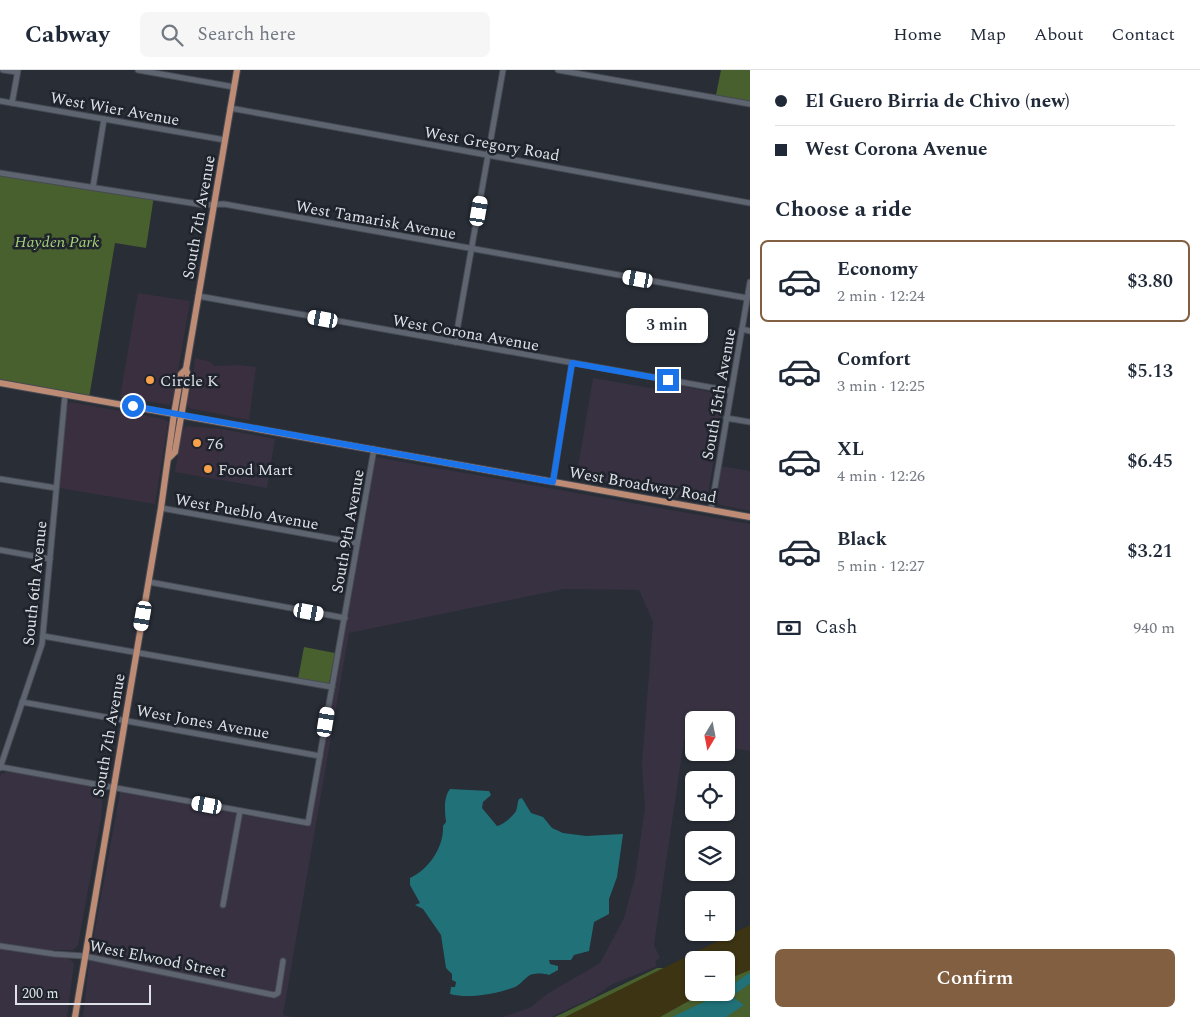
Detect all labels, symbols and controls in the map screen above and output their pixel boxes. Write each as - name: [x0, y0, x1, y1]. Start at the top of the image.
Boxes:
- search box: [140, 12, 490, 57]
- text: Cabway: [25, 17, 110, 53]
- text: Search here: [198, 20, 296, 49]
- icon: search: [158, 21, 186, 49]
- text: Home: [893, 21, 942, 48]
- text: Map: [970, 21, 1006, 48]
- text: About: [1034, 21, 1084, 48]
- text: Contact: [1112, 21, 1175, 48]
- street label: West Wier Avenue: [48, 86, 181, 132]
- text: El Guero Birria de Chivo (new): [805, 87, 1070, 116]
- street label: West Gregory Road: [422, 120, 562, 168]
- text: West Corona Avenue: [805, 135, 987, 164]
- street label: South 7th Avenue: [176, 153, 222, 281]
- text: Choose a ride: [775, 193, 912, 226]
- street label: West Tamarisk Avenue: [293, 194, 458, 246]
- car: [469, 195, 488, 227]
- park label: Hayden Park: [14, 230, 100, 254]
- text: Economy: [837, 255, 918, 284]
- icon: car: [777, 259, 822, 304]
- text: $3.80: [1127, 267, 1173, 296]
- car: [621, 269, 654, 289]
- text: 2 min · 12:24: [837, 284, 925, 308]
- street label: West Corona Avenue: [391, 308, 541, 358]
- callout: 3 min: [627, 308, 709, 342]
- car: [306, 309, 339, 329]
- text: 3 min: [646, 313, 688, 337]
- street label: South 15th Avenue: [696, 327, 742, 462]
- text: Comfort: [837, 345, 911, 374]
- icon: car: [777, 349, 822, 394]
- text: $5.13: [1127, 357, 1173, 386]
- place label: Circle K: [160, 369, 219, 393]
- route end: [657, 369, 679, 391]
- marker: Circle K: [144, 374, 156, 386]
- text: 3 min · 12:25: [837, 374, 925, 398]
- route start: [122, 395, 144, 417]
- place label: 76: [207, 432, 223, 456]
- text: XL: [837, 435, 864, 464]
- marker: 76: [191, 437, 203, 449]
- icon: car: [777, 439, 822, 484]
- text: $6.45: [1127, 447, 1173, 476]
- place label: Food Mart: [218, 458, 293, 482]
- street label: West Broadway Road: [567, 460, 719, 510]
- marker: Food Mart: [202, 463, 214, 475]
- text: 4 min · 12:26: [837, 464, 925, 488]
- street label: South 9th Avenue: [325, 467, 371, 595]
- street label: West Pueblo Avenue: [173, 488, 321, 536]
- street label: South 6th Avenue: [17, 520, 53, 647]
- text: Black: [837, 525, 887, 554]
- icon: car: [777, 529, 822, 574]
- text: $3.21: [1127, 537, 1173, 566]
- text: 5 min · 12:27: [837, 554, 925, 578]
- car: [133, 600, 152, 632]
- car: [292, 602, 325, 622]
- text: Cash: [815, 613, 857, 642]
- icon: cash: [775, 614, 803, 642]
- text: 940 m: [1133, 616, 1175, 640]
- street label: South 7th Avenue: [86, 671, 132, 799]
- street label: West Jones Avenue: [134, 698, 271, 746]
- car: [316, 706, 335, 738]
- north arrow: [685, 711, 735, 761]
- map controls: [685, 711, 735, 1001]
- button: locate: [685, 771, 735, 821]
- car: [190, 795, 223, 815]
- button: layers: [685, 831, 735, 881]
- button: +: [685, 891, 735, 941]
- street label: West Elwood Street: [87, 934, 229, 984]
- button: Confirm: [775, 949, 1175, 1007]
- button: −: [685, 951, 735, 1001]
- scale bar: [15, 982, 151, 1005]
- text: 200 m: [22, 983, 59, 1004]

